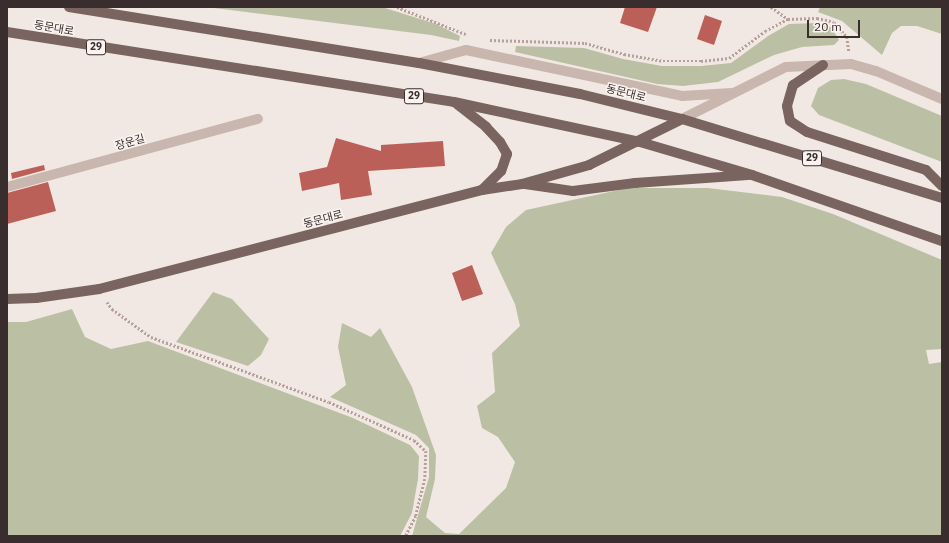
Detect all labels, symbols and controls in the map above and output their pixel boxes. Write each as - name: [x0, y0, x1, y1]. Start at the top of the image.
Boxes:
- scale bar: [809, 12, 862, 38]
- street label: 동문대로: [33, 18, 75, 38]
- text: 20 m: [814, 19, 842, 34]
- road number: 29: [86, 39, 106, 55]
- street label: 동문대로: [605, 82, 647, 104]
- road number: 29: [404, 88, 424, 104]
- street label: 장운길: [114, 131, 146, 153]
- road number: 29: [802, 150, 822, 166]
- street label: 동문대로: [302, 207, 344, 231]

